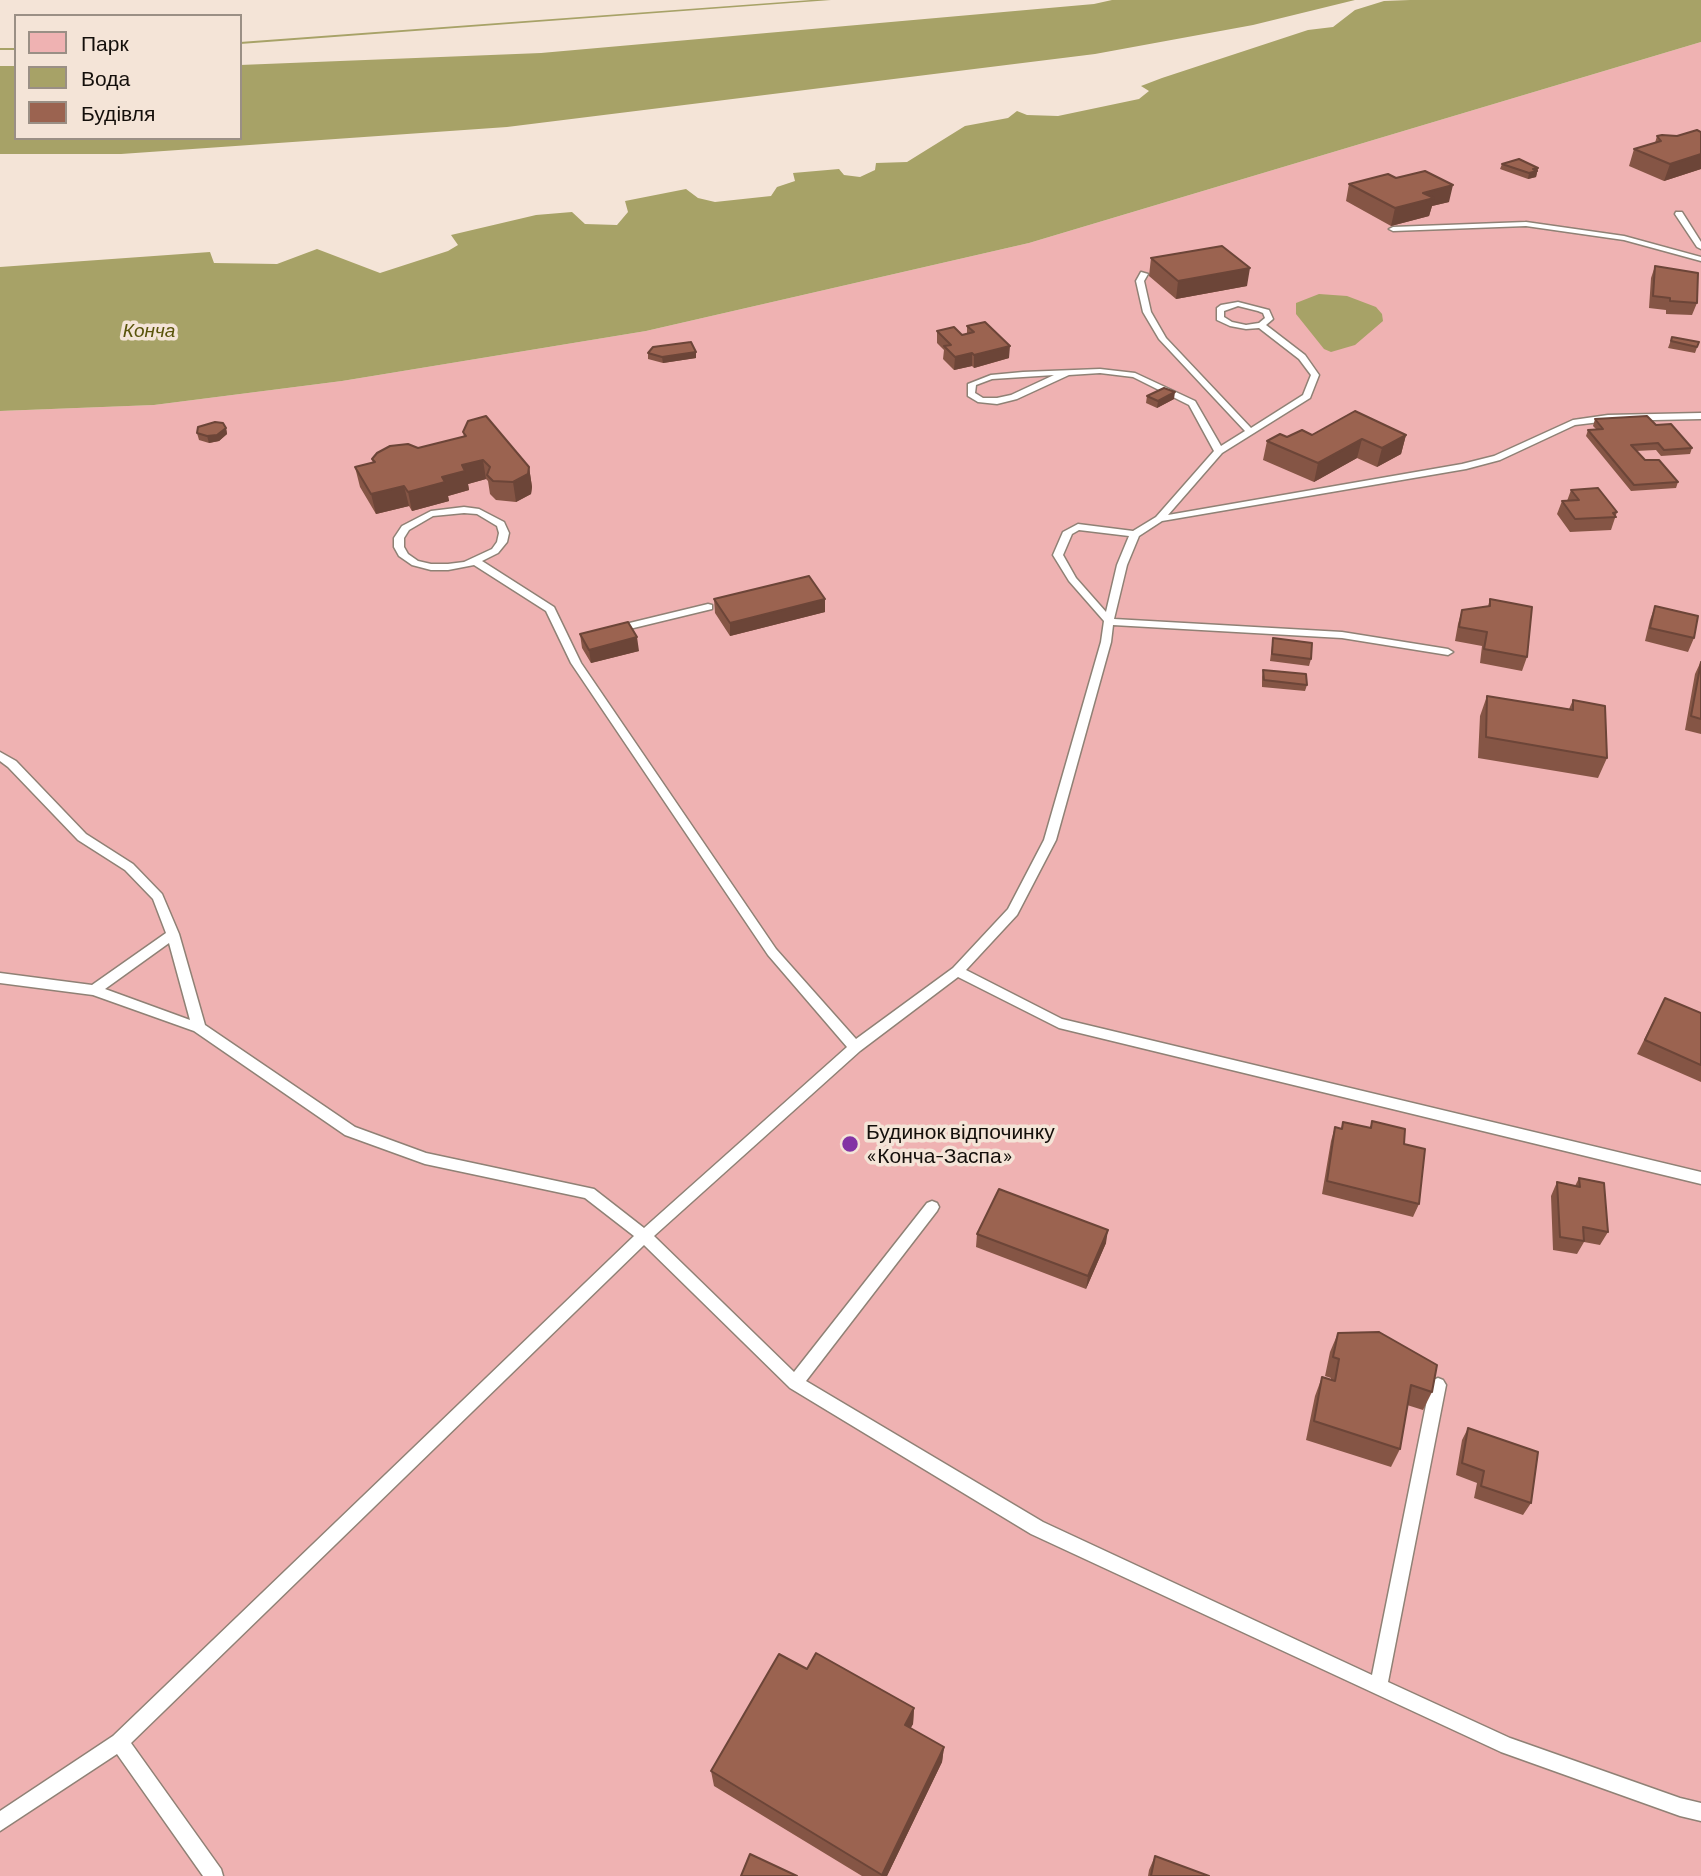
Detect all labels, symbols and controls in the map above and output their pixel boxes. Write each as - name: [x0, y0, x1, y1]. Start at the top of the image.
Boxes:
- legend: [14, 14, 242, 140]
- text: Парк: [81, 30, 129, 55]
- text: Вода: [81, 65, 130, 90]
- text: Будівля: [81, 100, 155, 125]
- water label: Конча: [123, 320, 175, 342]
- place label: Будинок відпочинку «Конча-Заспа»: [866, 1119, 1055, 1169]
- marker: Будинок відпочинку «Конча-Заспа»: [840, 1134, 860, 1154]

